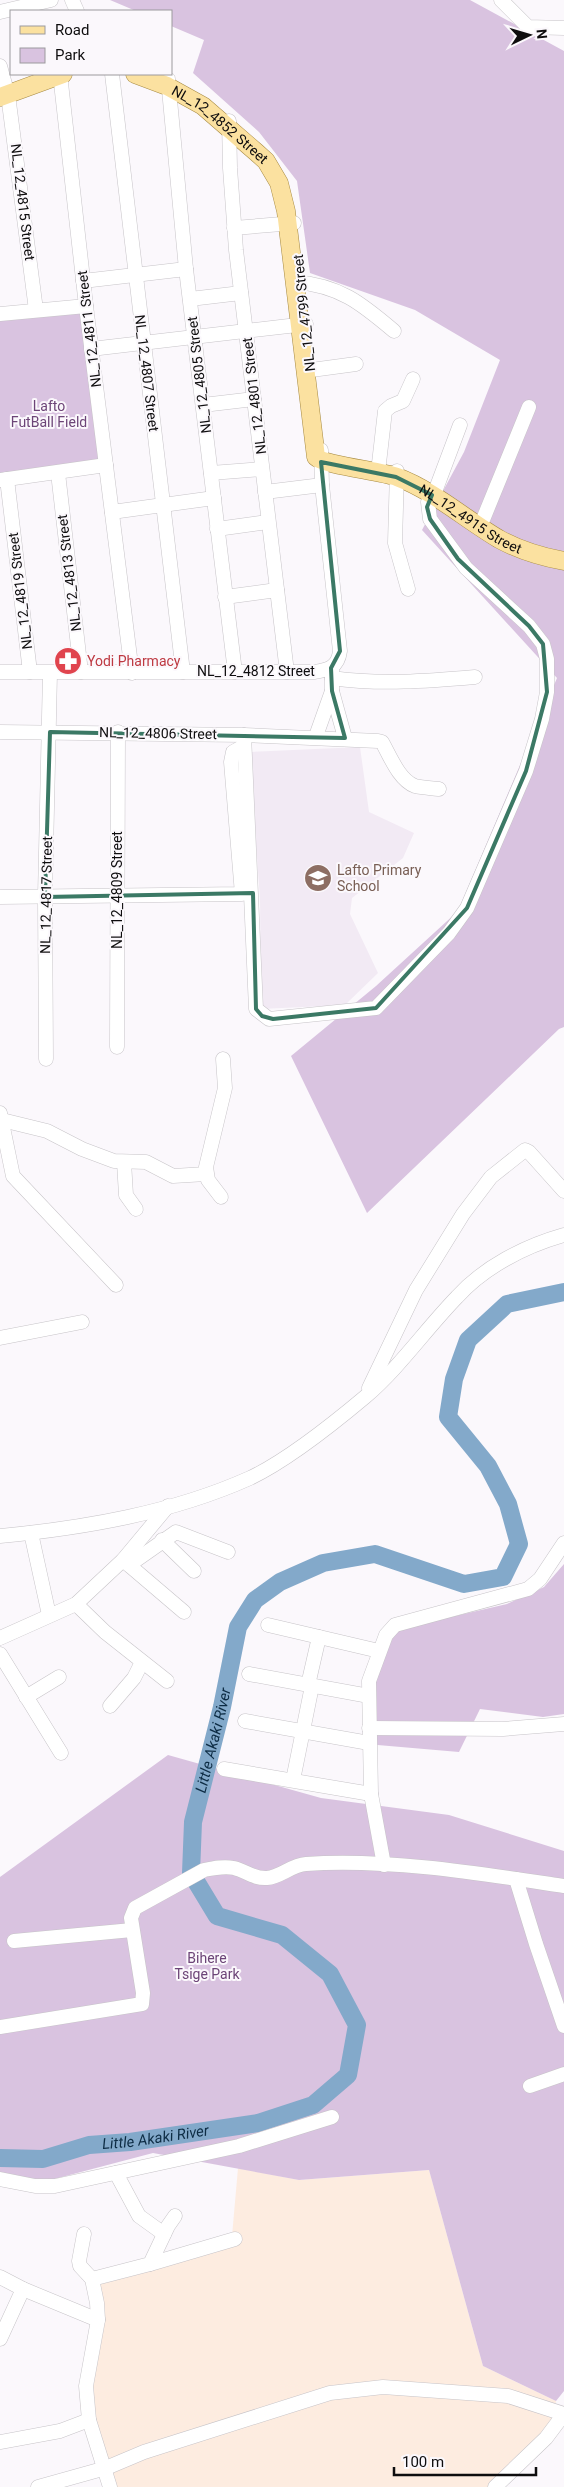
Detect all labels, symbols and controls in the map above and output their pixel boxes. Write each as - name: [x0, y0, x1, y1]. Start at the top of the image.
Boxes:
- legend: [10, 10, 172, 75]
- north arrow: [504, 10, 554, 60]
- text: Road: [55, 21, 89, 39]
- text: N: [534, 28, 550, 39]
- text: Park: [55, 46, 86, 64]
- street label: NL_12_4852 Street: [169, 82, 272, 167]
- street label: NL_12_4815 Street: [8, 143, 38, 262]
- street label: NL_12_4799 Street: [290, 253, 318, 372]
- street label: NL_12_4811 Street: [74, 269, 104, 388]
- street label: NL_12_4807 Street: [132, 314, 162, 433]
- street label: NL_12_4805 Street: [184, 315, 214, 434]
- street label: NL_12_4801 Street: [239, 336, 269, 455]
- park label: Lafto FutBall Field: [11, 398, 87, 430]
- street label: NL_12_4915 Street: [417, 481, 524, 557]
- street label: NL_12_4813 Street: [54, 513, 84, 632]
- street label: NL_12_4819 Street: [5, 531, 35, 650]
- pharmacy icon: Yodi Pharmacy: [53, 646, 83, 676]
- place label: Yodi Pharmacy: [87, 653, 181, 669]
- street label: NL_12_4812 Street: [197, 663, 315, 679]
- street label: NL_12_4806 Street: [99, 724, 217, 742]
- street label: NL_12_4809 Street: [109, 831, 125, 949]
- street label: NL_12_4817 Street: [37, 836, 55, 954]
- place label: Lafto Primary School: [337, 862, 422, 894]
- school or university icon: Lafto Primary School: [303, 863, 333, 893]
- water label: Little Akaki River: [192, 1685, 235, 1795]
- park label: Bihere Tsige Park: [174, 1950, 240, 1982]
- water label: Little Akaki River: [101, 2121, 211, 2153]
- scale bar: [394, 2444, 536, 2476]
- text: 100 m: [402, 2453, 444, 2471]

